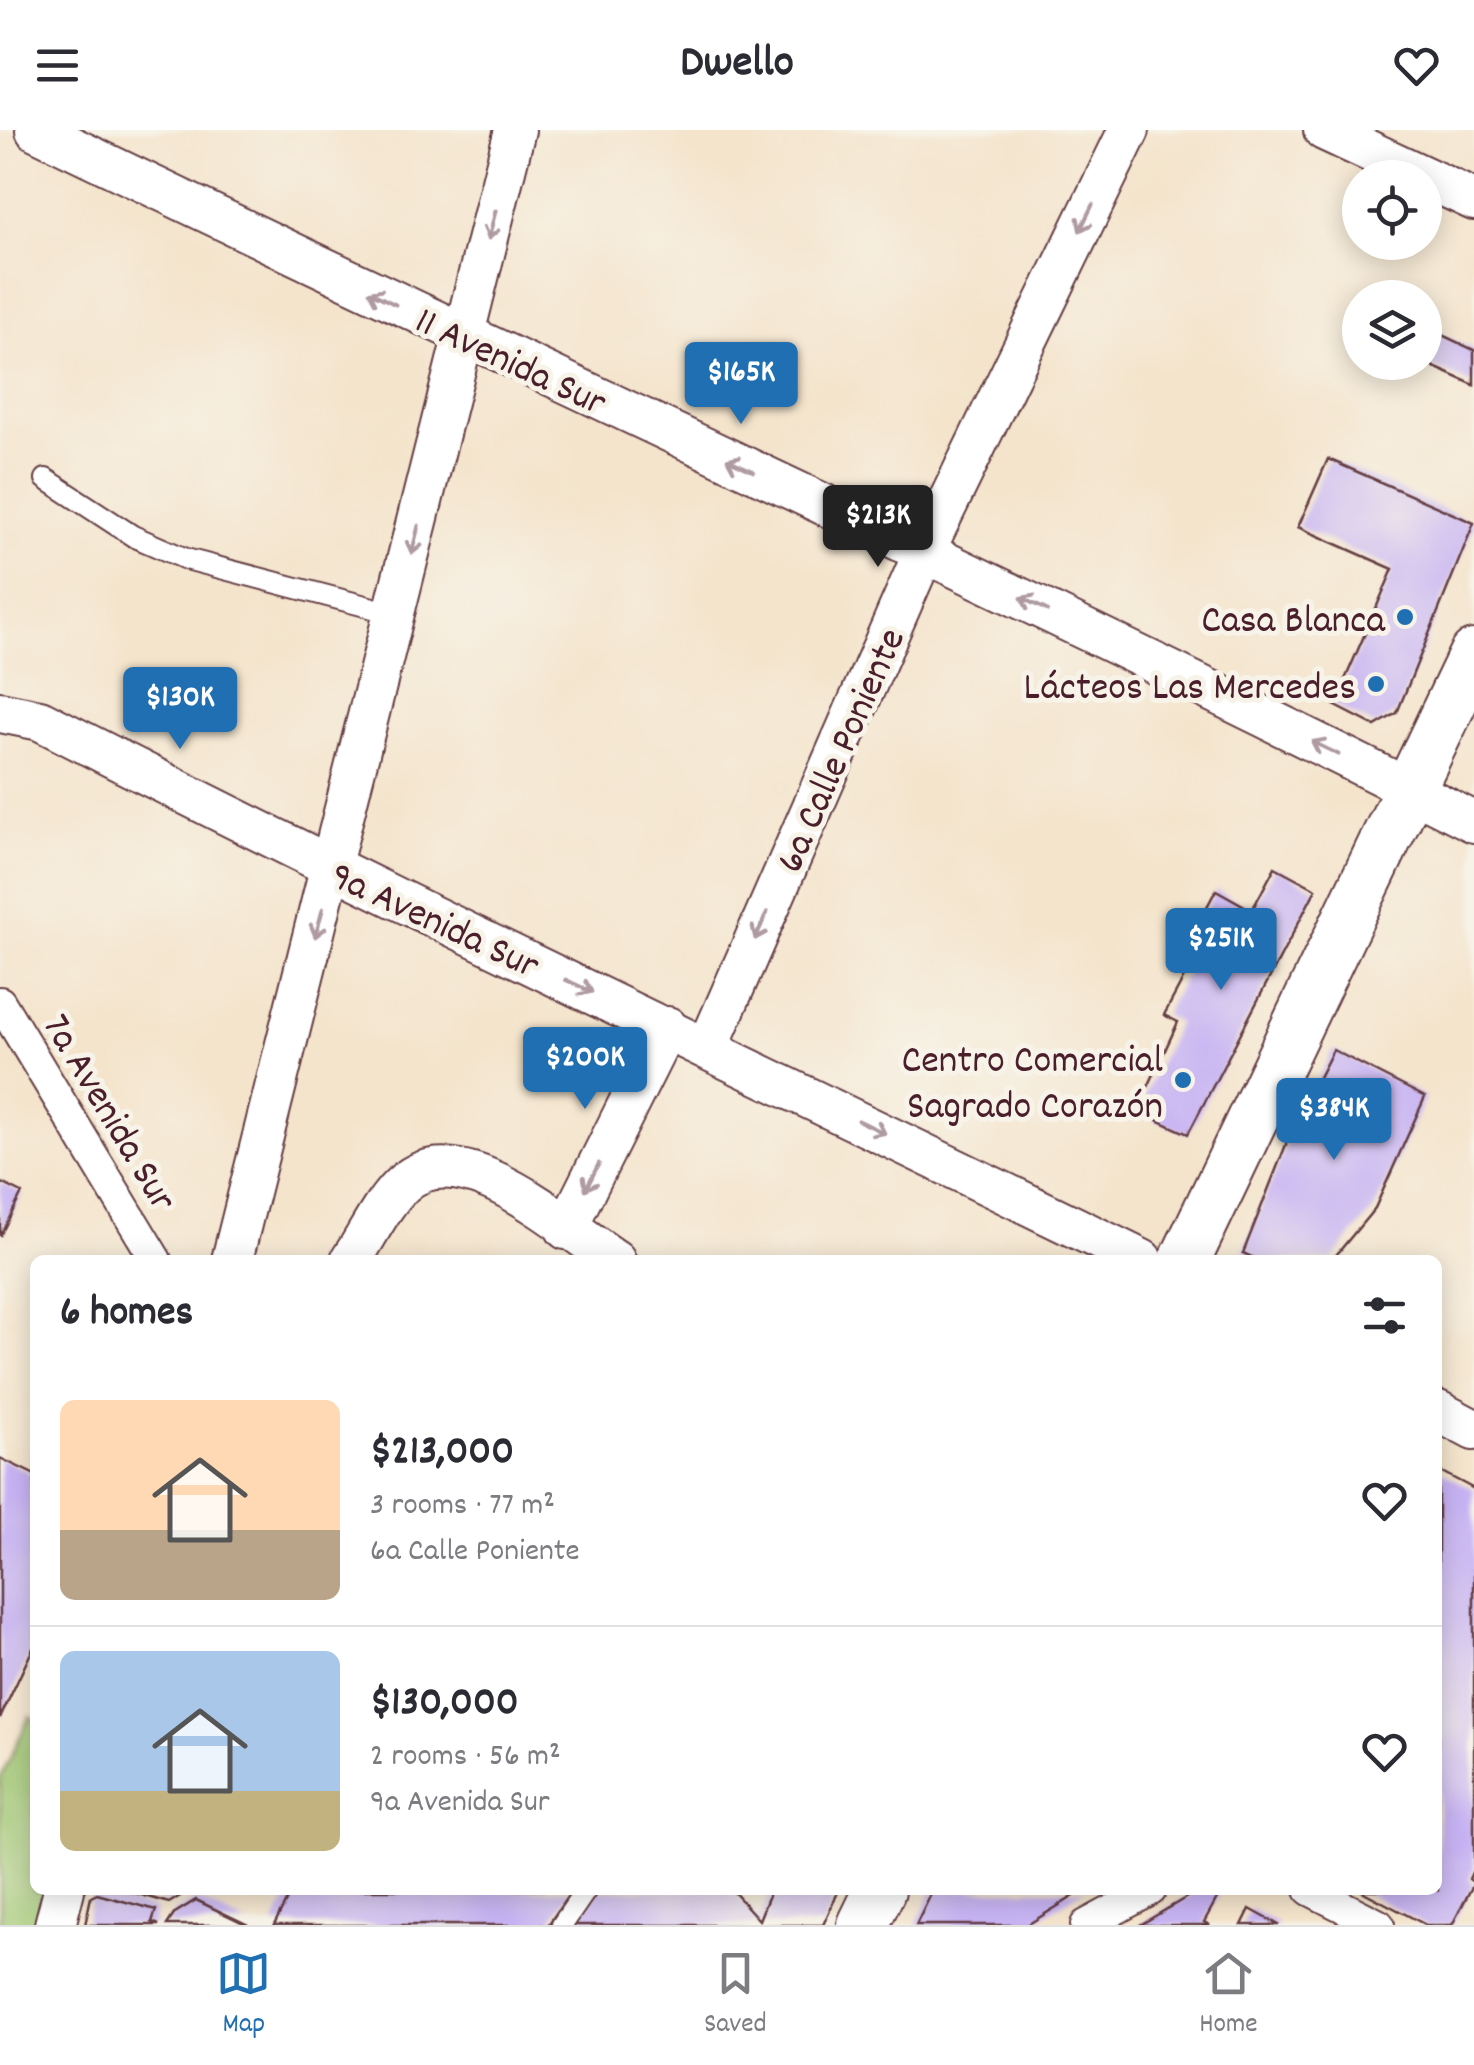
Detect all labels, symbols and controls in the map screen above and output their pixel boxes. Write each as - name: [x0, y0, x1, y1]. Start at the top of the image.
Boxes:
- text: Dwello: [680, 33, 794, 97]
- icon: menu: [30, 38, 85, 93]
- icon: heart: [1389, 38, 1444, 93]
- map controls: [1342, 160, 1442, 380]
- button: locate: [1342, 160, 1442, 260]
- one-way arrow: [1076, 202, 1095, 232]
- one-way arrow: [482, 209, 501, 240]
- button: layers: [1342, 280, 1442, 380]
- one-way arrow: [368, 287, 398, 306]
- street label: 11 Avenida Sur: [404, 296, 614, 434]
- pin: $165K: [671, 342, 811, 427]
- text: $165K: [707, 351, 775, 397]
- one-way arrow: [725, 455, 756, 473]
- pin: $213K: [808, 485, 948, 570]
- text: $213K: [845, 494, 911, 540]
- one-way arrow: [404, 524, 423, 555]
- one-way arrow: [1020, 594, 1049, 613]
- place label: Casa Blanca: [1201, 595, 1386, 652]
- marker: Casa Blanca: [1394, 606, 1416, 628]
- street label: 6a Calle Poniente: [765, 620, 923, 883]
- place label: Lácteos Las Mercedes: [1024, 662, 1356, 719]
- pin: $130K: [110, 667, 250, 752]
- marker: Lácteos Las Mercedes: [1365, 673, 1387, 695]
- text: $130K: [145, 676, 215, 722]
- one-way arrow: [1311, 737, 1341, 756]
- street label: 9a Avenida Sur: [319, 851, 547, 997]
- one-way arrow: [308, 907, 327, 939]
- pin: $251K: [1151, 908, 1291, 993]
- one-way arrow: [751, 910, 769, 941]
- text: $251K: [1188, 917, 1254, 963]
- one-way arrow: [563, 977, 593, 996]
- street label: 7a Avenida Sur: [25, 1005, 188, 1224]
- pin: $200K: [515, 1027, 655, 1112]
- place label: Centro Comercial Sagrado Corazón: [901, 1035, 1163, 1138]
- text: $200K: [545, 1036, 625, 1082]
- marker: Centro Comercial Sagrado Corazón: [1172, 1069, 1194, 1091]
- pin: $384K: [1264, 1078, 1404, 1163]
- text: $384K: [1298, 1087, 1370, 1133]
- one-way arrow: [856, 1118, 886, 1137]
- one-way arrow: [581, 1161, 600, 1191]
- text: 6 homes: [60, 1285, 193, 1345]
- icon: filters: [1357, 1288, 1412, 1343]
- text: $213,000: [370, 1424, 514, 1484]
- icon: home: [140, 1440, 260, 1560]
- icon: heart: [1357, 1473, 1412, 1528]
- text: 3 rooms · 77 m²: [370, 1484, 555, 1530]
- text: 6a Calle Poniente: [370, 1530, 580, 1576]
- text: $130,000: [370, 1675, 519, 1735]
- icon: home: [140, 1691, 260, 1811]
- icon: heart: [1357, 1724, 1412, 1779]
- text: 2 rooms · 56 m²: [370, 1735, 561, 1781]
- text: 9a Avenida Sur: [370, 1781, 550, 1827]
- tab: Map: [216, 1946, 271, 2046]
- tab: Saved: [704, 1946, 767, 2046]
- tab: Home: [1199, 1946, 1258, 2046]

